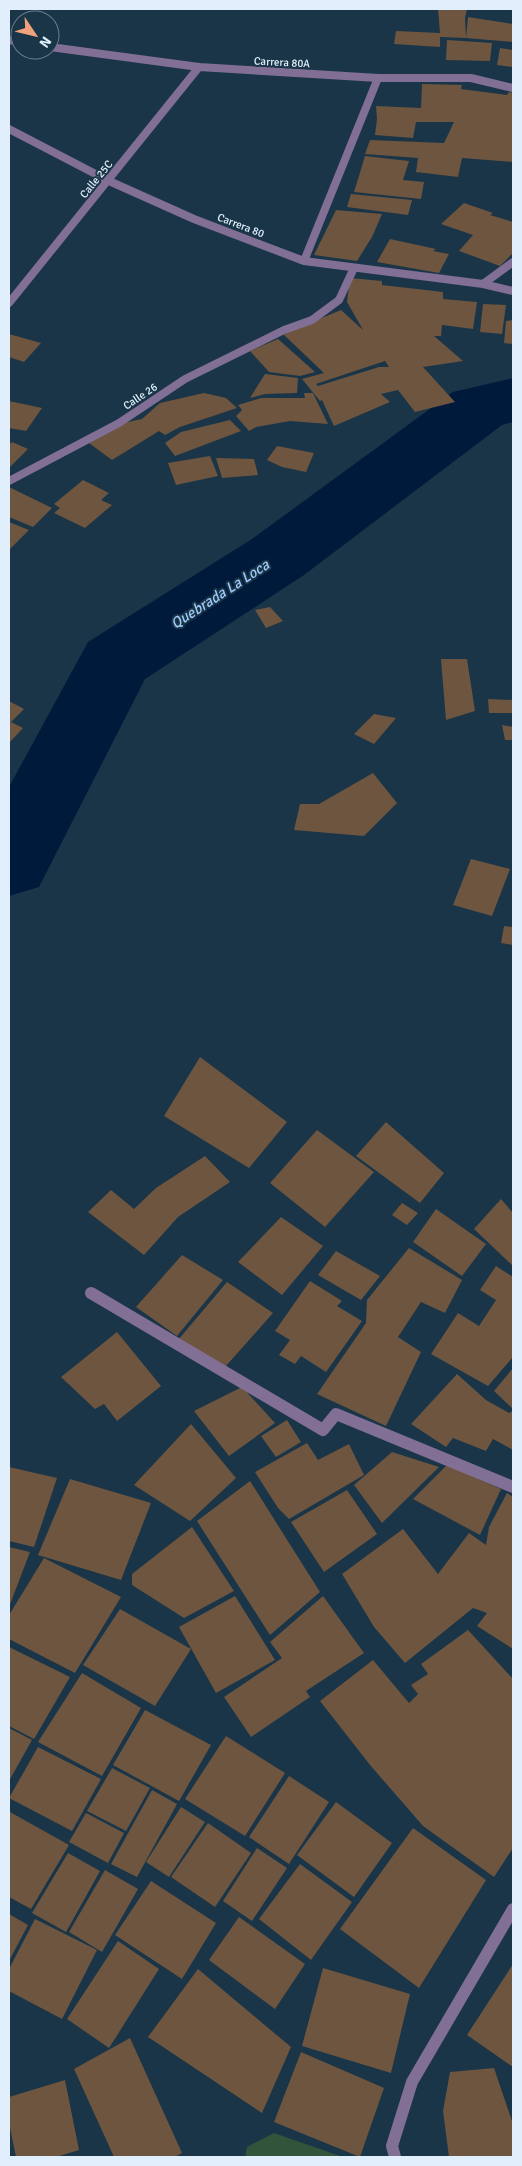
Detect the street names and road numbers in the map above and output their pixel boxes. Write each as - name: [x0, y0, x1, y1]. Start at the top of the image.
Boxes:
- street label: Carrera 80A: [254, 55, 311, 70]
- street label: Calle 25C: [77, 158, 116, 201]
- street label: Carrera 80: [215, 211, 266, 240]
- street label: Calle 26: [121, 380, 160, 412]

